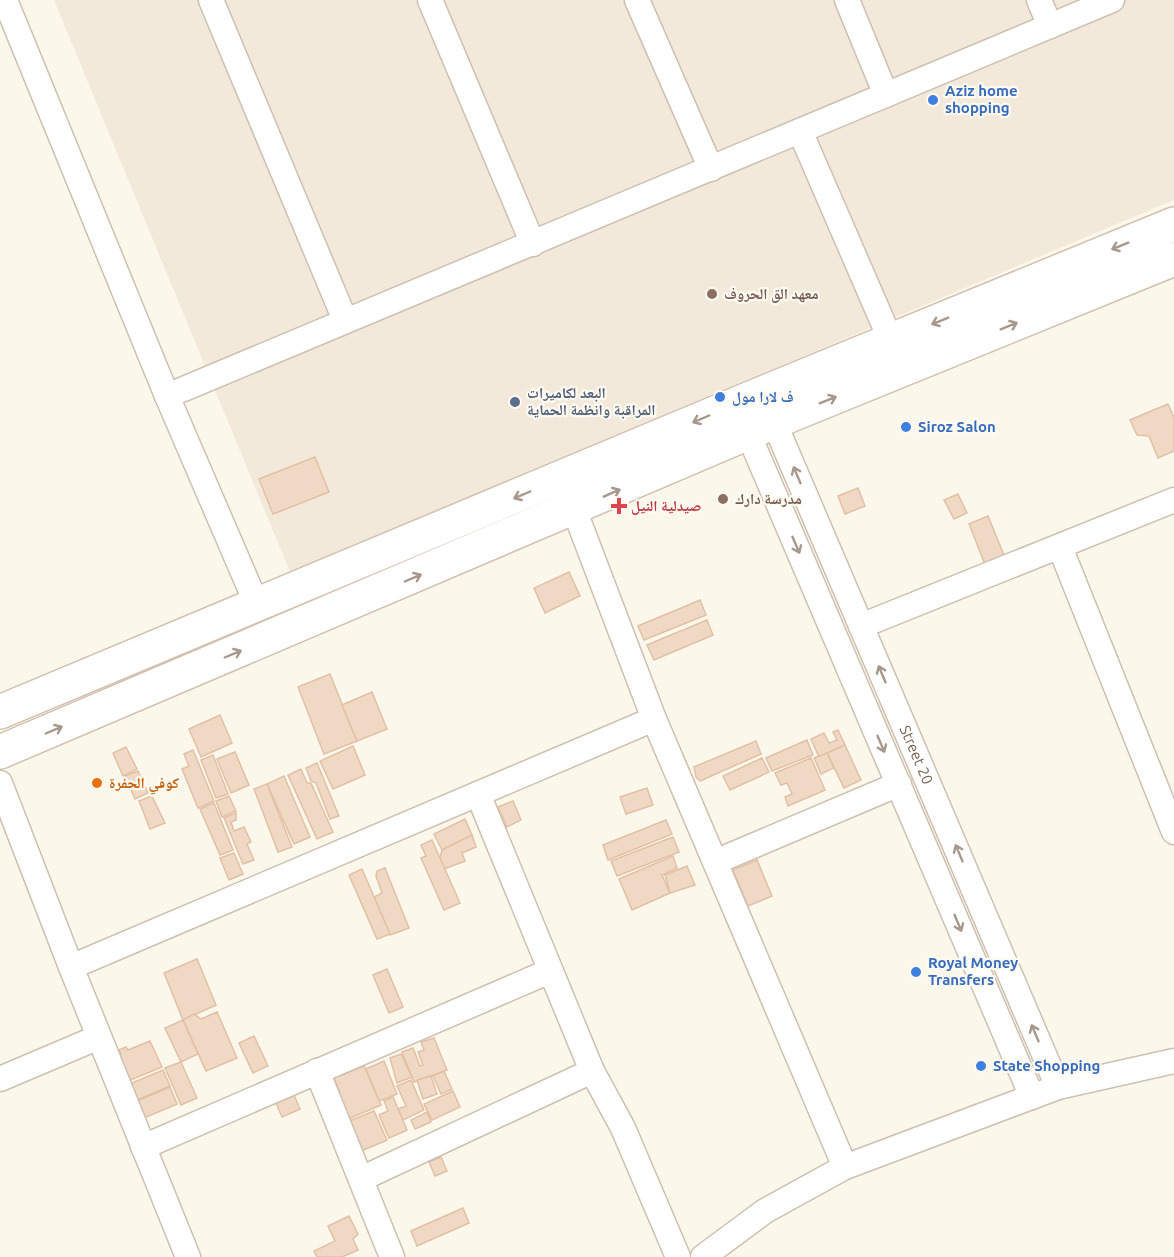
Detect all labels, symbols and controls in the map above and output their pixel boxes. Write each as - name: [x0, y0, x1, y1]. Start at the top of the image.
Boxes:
- place label: Aziz home shopping: [945, 82, 1018, 116]
- marker: Aziz home shopping: [926, 93, 940, 107]
- one-way arrow: [1111, 241, 1130, 252]
- place label: معهد الق الحروف: [724, 285, 819, 303]
- marker: معهد الق الحروف: [705, 287, 719, 301]
- one-way arrow: [931, 316, 949, 327]
- one-way arrow: [999, 320, 1018, 331]
- place label: البعد لكاميرات المراقبة وانظمة الحماية: [527, 384, 655, 419]
- place label: ف لارا مول: [732, 388, 794, 406]
- marker: ف لارا مول: [713, 390, 727, 404]
- one-way arrow: [819, 394, 837, 405]
- marker: البعد لكاميرات المراقبة وانظمة الحماية: [508, 395, 522, 409]
- one-way arrow: [692, 414, 711, 425]
- place label: Siroz Salon: [918, 418, 996, 435]
- marker: Siroz Salon: [899, 420, 913, 434]
- one-way arrow: [791, 467, 802, 485]
- one-way arrow: [602, 487, 620, 498]
- one-way arrow: [513, 490, 531, 501]
- place label: مدرسة دارك: [735, 490, 802, 507]
- marker: مدرسة دارك: [716, 492, 730, 506]
- place label: صيدلية النيل: [631, 497, 701, 515]
- marker: صيدلية النيل: [612, 499, 626, 513]
- one-way arrow: [791, 535, 802, 554]
- one-way arrow: [403, 572, 422, 583]
- one-way arrow: [224, 648, 242, 659]
- one-way arrow: [876, 665, 887, 684]
- street label: Street 20: [897, 723, 937, 787]
- one-way arrow: [44, 724, 63, 735]
- one-way arrow: [876, 734, 887, 752]
- place label: كوفي الحفرة: [109, 774, 179, 795]
- marker: كوفي الحفرة: [90, 776, 104, 790]
- one-way arrow: [952, 845, 964, 863]
- one-way arrow: [953, 913, 964, 932]
- place label: Royal Money Transfers: [928, 954, 1018, 988]
- marker: Royal Money Transfers: [909, 965, 923, 979]
- one-way arrow: [1029, 1024, 1040, 1042]
- place label: State Shopping: [993, 1057, 1100, 1074]
- marker: State Shopping: [974, 1059, 988, 1073]

